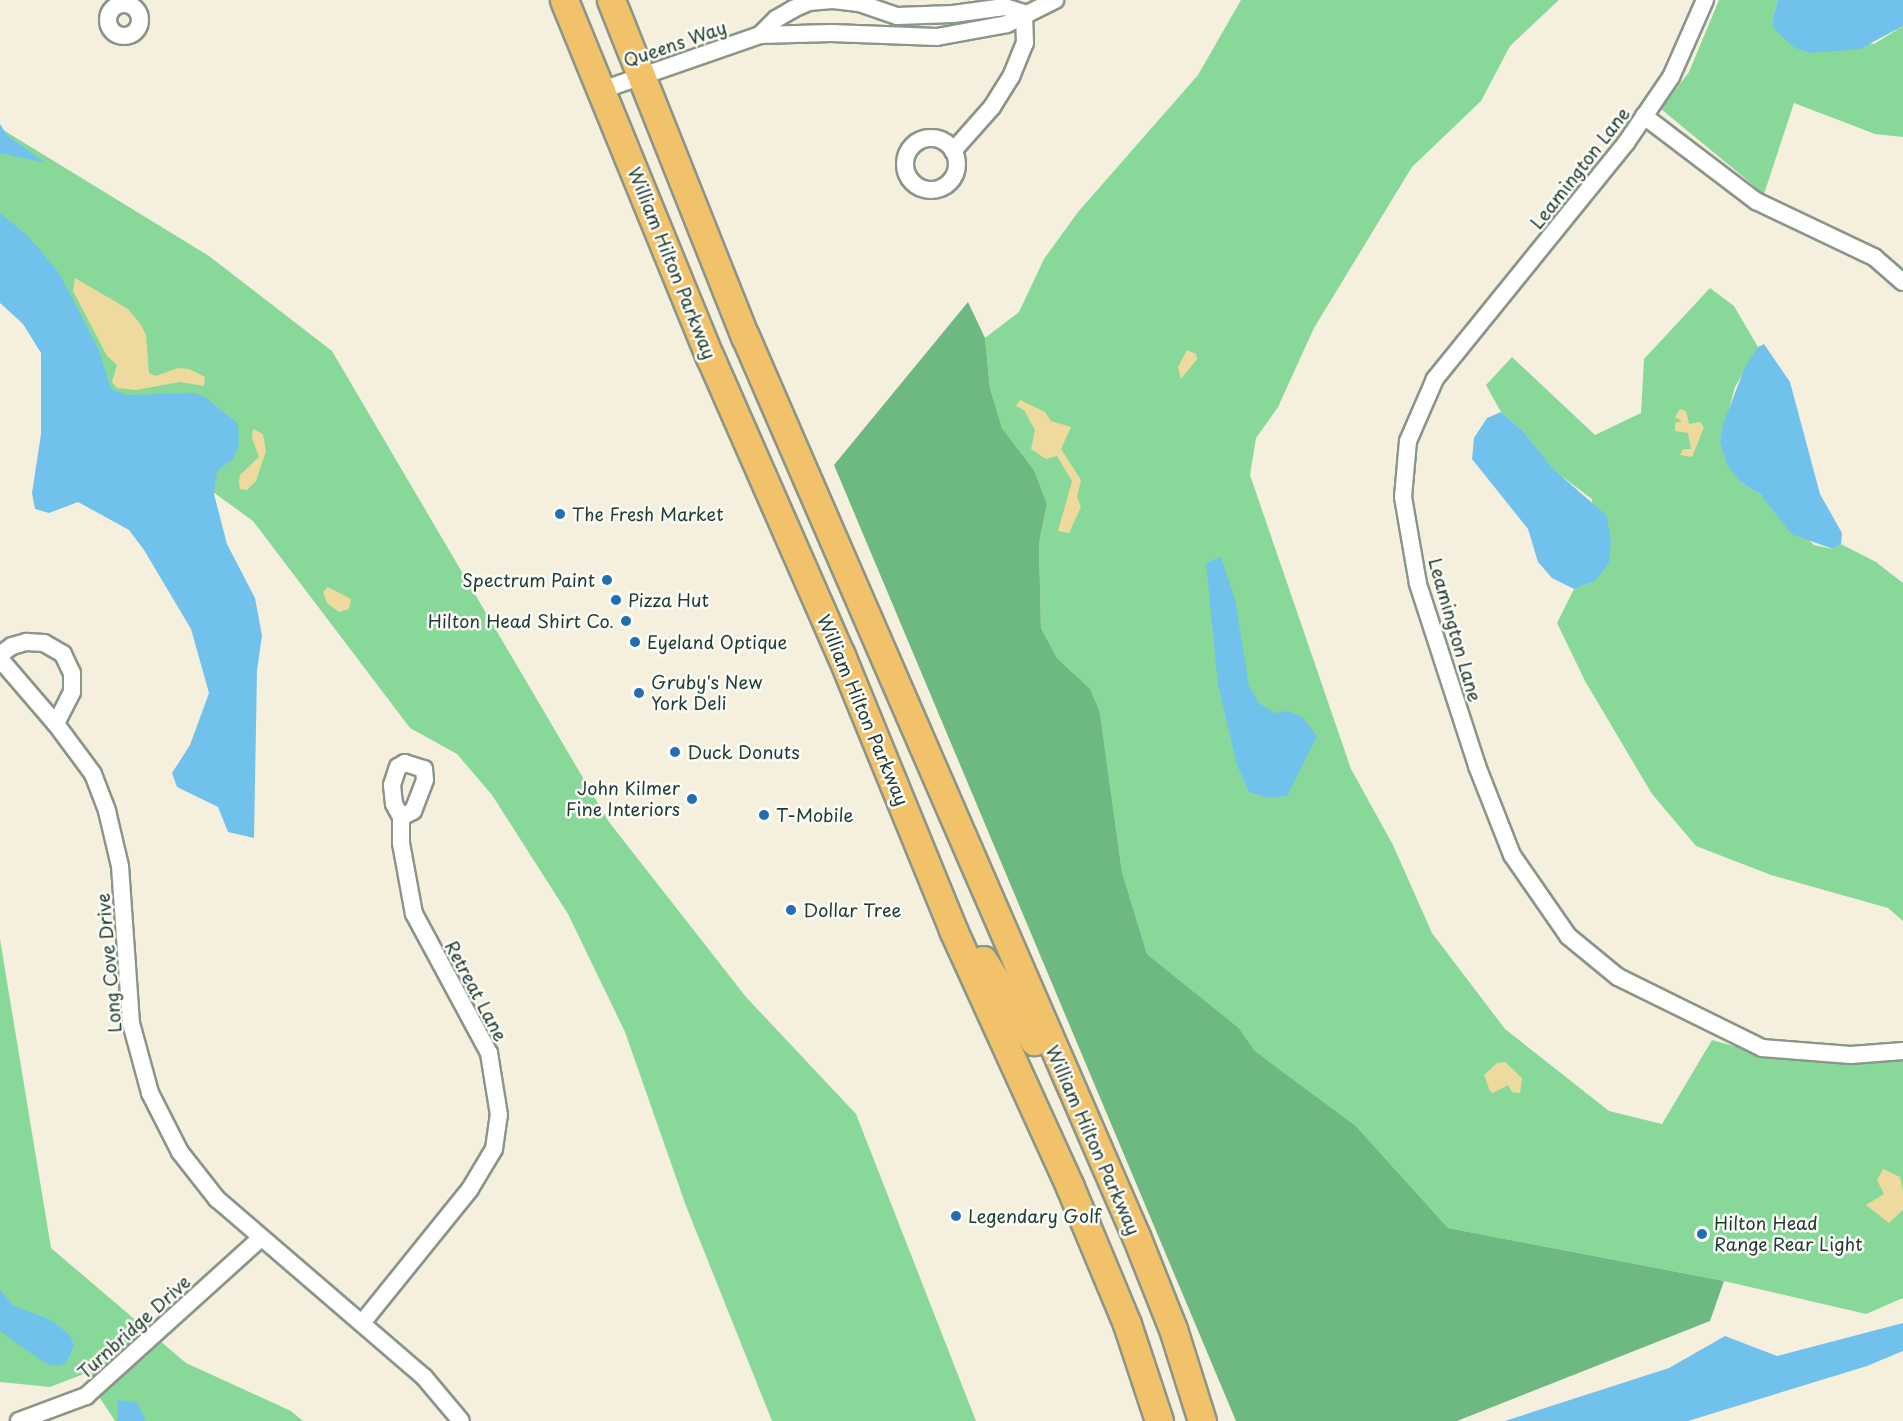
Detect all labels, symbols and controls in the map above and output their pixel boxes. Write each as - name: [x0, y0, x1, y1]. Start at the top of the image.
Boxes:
- street label: Queens Way: [620, 16, 730, 72]
- street label: Leamington Lane: [1525, 102, 1635, 234]
- street label: William Hilton Parkway: [623, 163, 721, 363]
- place label: The Fresh Market: [572, 503, 725, 525]
- marker: The Fresh Market: [553, 507, 567, 521]
- street label: Leamington Lane: [1424, 555, 1486, 705]
- place label: Spectrum Paint: [461, 569, 595, 591]
- marker: Spectrum Paint: [600, 573, 614, 587]
- place label: Pizza Hut: [628, 589, 710, 611]
- marker: Pizza Hut: [609, 593, 623, 607]
- place label: Hilton Head Shirt Co.: [428, 610, 614, 632]
- street label: William Hilton Parkway: [813, 611, 913, 809]
- marker: Hilton Head Shirt Co.: [619, 614, 633, 628]
- place label: Eyeland Optique: [647, 631, 788, 653]
- marker: Eyeland Optique: [628, 635, 642, 649]
- place label: Gruby's New York Deli: [651, 672, 762, 714]
- marker: Gruby's New York Deli: [632, 686, 646, 700]
- place label: Duck Donuts: [687, 741, 802, 763]
- marker: Duck Donuts: [668, 745, 682, 759]
- place label: John Kilmer Fine Interiors: [565, 778, 680, 820]
- marker: John Kilmer Fine Interiors: [685, 792, 699, 806]
- place label: T-Mobile: [776, 804, 854, 826]
- marker: T-Mobile: [757, 808, 771, 822]
- street label: Long Cove Drive: [92, 892, 126, 1034]
- place label: Dollar Tree: [803, 899, 902, 921]
- marker: Dollar Tree: [784, 903, 798, 917]
- street label: Retreat Lane: [440, 937, 512, 1045]
- street label: William Hilton Parkway: [1041, 1041, 1145, 1239]
- place label: Legendary Golf: [968, 1205, 1100, 1227]
- marker: Legendary Golf: [949, 1209, 963, 1223]
- place label: Hilton Head Range Rear Light: [1714, 1213, 1864, 1256]
- marker: Hilton Head Range Rear Light: [1695, 1227, 1709, 1241]
- street label: Turnbridge Drive: [73, 1271, 195, 1383]

